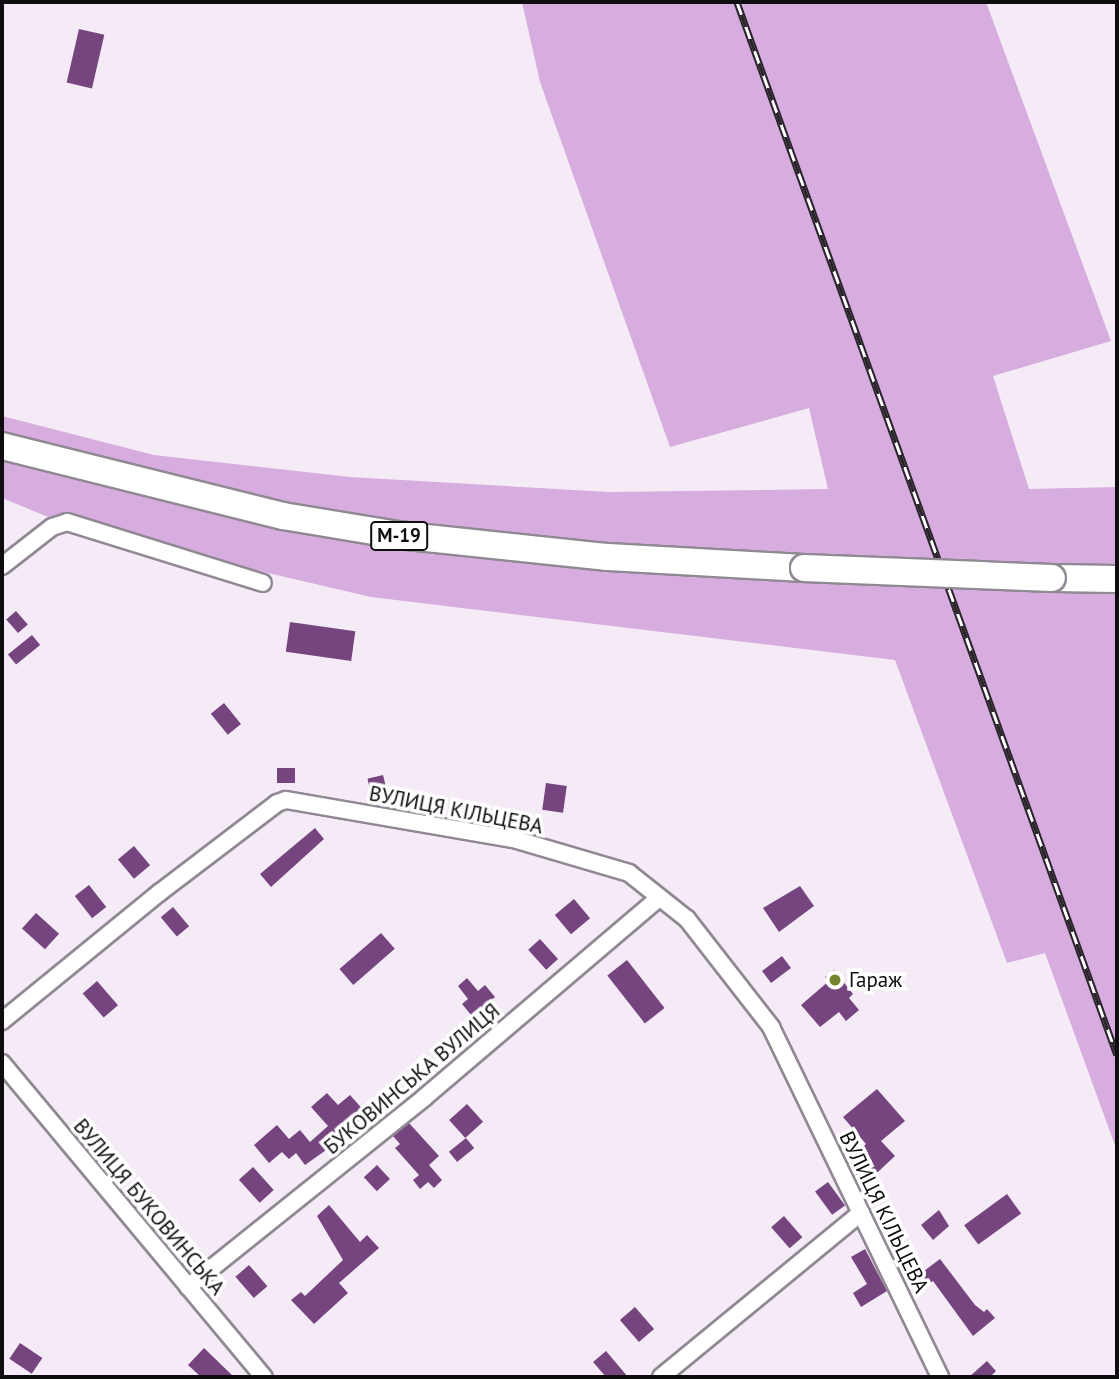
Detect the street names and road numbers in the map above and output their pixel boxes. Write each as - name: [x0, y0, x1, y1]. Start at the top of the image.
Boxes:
- road number: М-19: [369, 520, 429, 552]
- street label: ВУЛИЦЯ КІЛЬЦЕВА: [367, 781, 545, 839]
- street label: БУКОВИНСЬКА ВУЛИЦЯ: [319, 998, 505, 1160]
- street label: ВУЛИЦЯ БУКОВИНСЬКА: [68, 1114, 230, 1300]
- street label: ВУЛИЦЯ КІЛЬЦЕВА: [834, 1127, 934, 1297]

